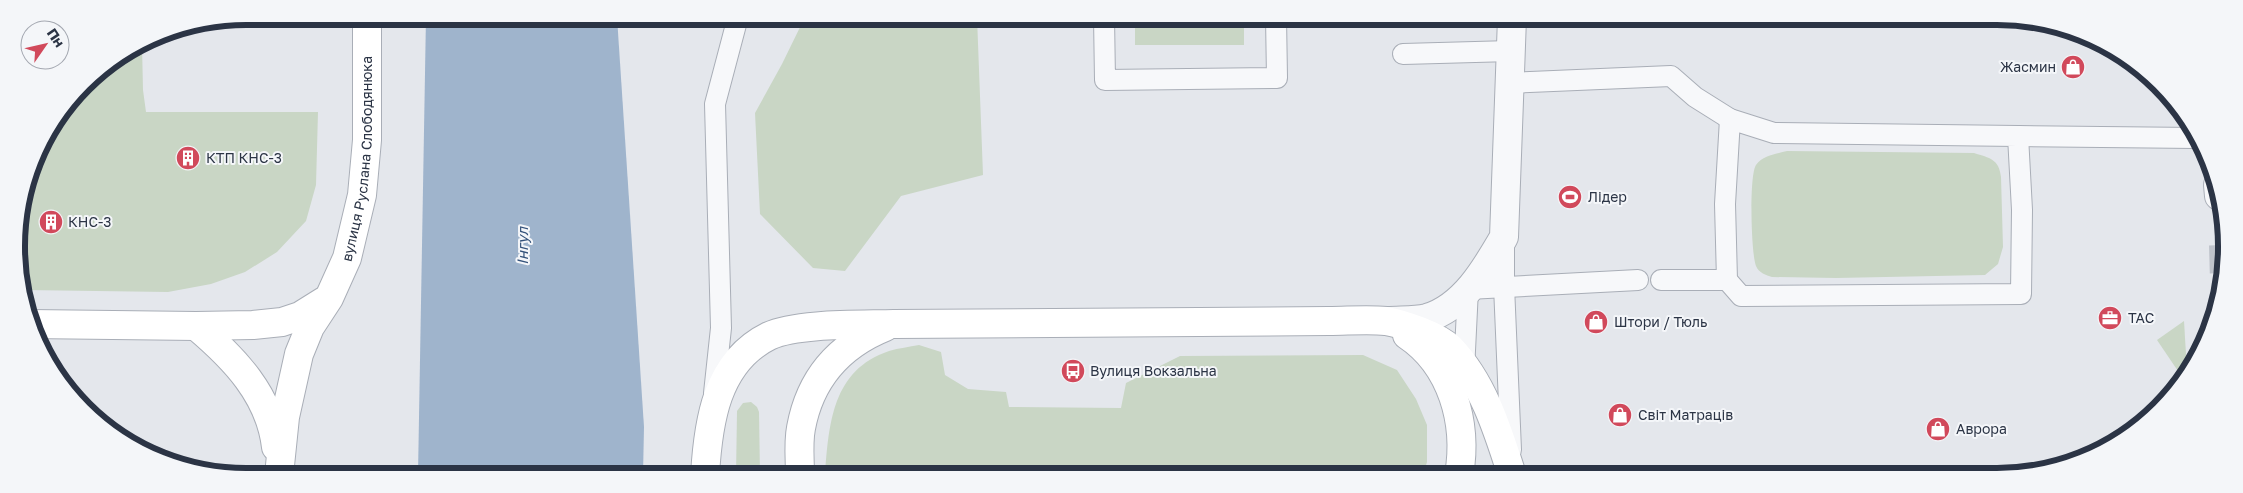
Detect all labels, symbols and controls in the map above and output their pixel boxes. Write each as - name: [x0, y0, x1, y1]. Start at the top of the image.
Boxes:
- north arrow: [20, 20, 70, 70]
- text: Пн: [44, 25, 69, 50]
- shop icon: Жасмин: [2060, 54, 2086, 80]
- street label: вулиця Руслана Слободянюка: [338, 56, 375, 263]
- place label: Жасмин: [2000, 58, 2056, 75]
- building icon: КТП КНС-3: [175, 145, 201, 171]
- place label: КТП КНС-3: [206, 149, 282, 166]
- sports icon: Лідер: [1557, 184, 1583, 210]
- place label: Лідер: [1588, 188, 1627, 205]
- building icon: КНС-3: [38, 209, 64, 235]
- place label: КНС-3: [68, 213, 111, 230]
- water label: Інгул: [513, 226, 532, 265]
- office icon: ТАС: [2097, 305, 2123, 331]
- shop icon: Штори / Тюль: [1583, 309, 1609, 335]
- place label: ТАС: [2128, 309, 2154, 326]
- place label: Штори / Тюль: [1614, 313, 1707, 330]
- bus stop icon: Вулиця Вокзальна: [1060, 358, 1086, 384]
- place label: Вулиця Вокзальна: [1090, 362, 1217, 379]
- shop icon: Світ Матраців: [1607, 402, 1633, 428]
- place label: Світ Матраців: [1638, 406, 1733, 423]
- shop icon: Аврора: [1925, 416, 1951, 442]
- place label: Аврора: [1956, 420, 2007, 437]

